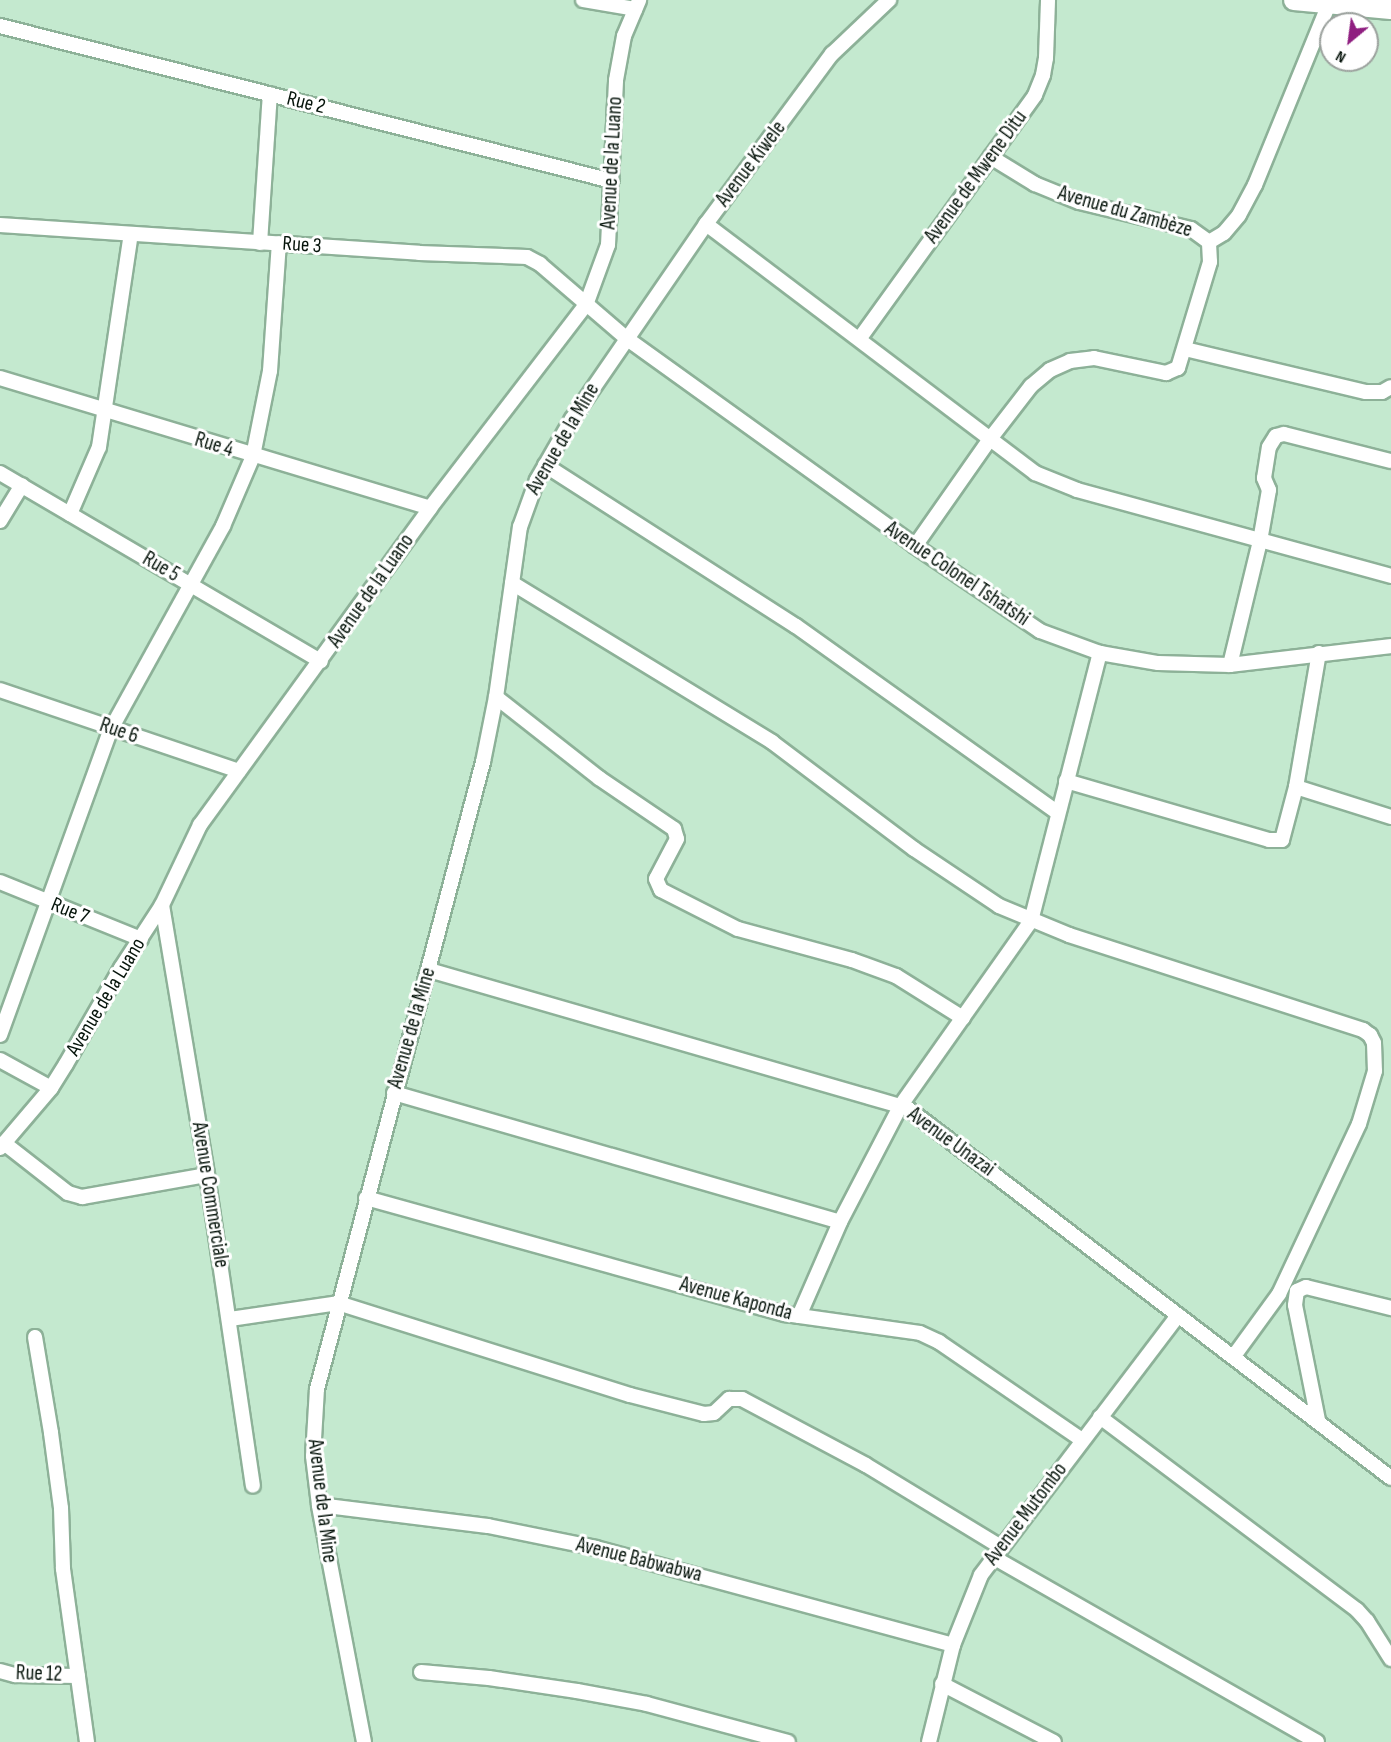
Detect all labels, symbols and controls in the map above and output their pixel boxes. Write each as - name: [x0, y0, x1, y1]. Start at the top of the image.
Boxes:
- north arrow: [1319, 12, 1379, 72]
- text: N: [1333, 46, 1349, 67]
- street label: Rue 2: [284, 86, 328, 120]
- street label: Avenue de la Luano: [596, 96, 628, 230]
- street label: Avenue de Mwene Ditu: [919, 106, 1033, 248]
- street label: Avenue Kiwele: [711, 116, 791, 212]
- street label: Avenue du Zambèze: [1055, 181, 1195, 243]
- street label: Rue 3: [282, 231, 322, 259]
- street label: Avenue de la Mine: [521, 379, 605, 499]
- street label: Rue 4: [192, 427, 236, 463]
- street label: Avenue Colonel Tshatshi: [880, 516, 1034, 632]
- street label: Avenue de la Luano: [323, 529, 419, 653]
- street label: Rue 5: [138, 546, 184, 588]
- street label: Rue 6: [96, 713, 142, 749]
- street label: Rue 7: [47, 892, 93, 930]
- street label: Avenue de la Luano: [61, 934, 151, 1060]
- street label: Avenue de la Mine: [383, 965, 441, 1091]
- street label: Avenue Unazai: [902, 1102, 1000, 1182]
- street label: Avenue Commerciale: [186, 1120, 234, 1270]
- street label: Avenue Kaponda: [677, 1272, 795, 1326]
- street label: Avenue de la Mine: [302, 1438, 342, 1564]
- street label: Avenue Mutombo: [979, 1458, 1073, 1570]
- street label: Avenue Babwabwa: [574, 1532, 704, 1588]
- street label: Rue 12: [15, 1661, 63, 1687]

